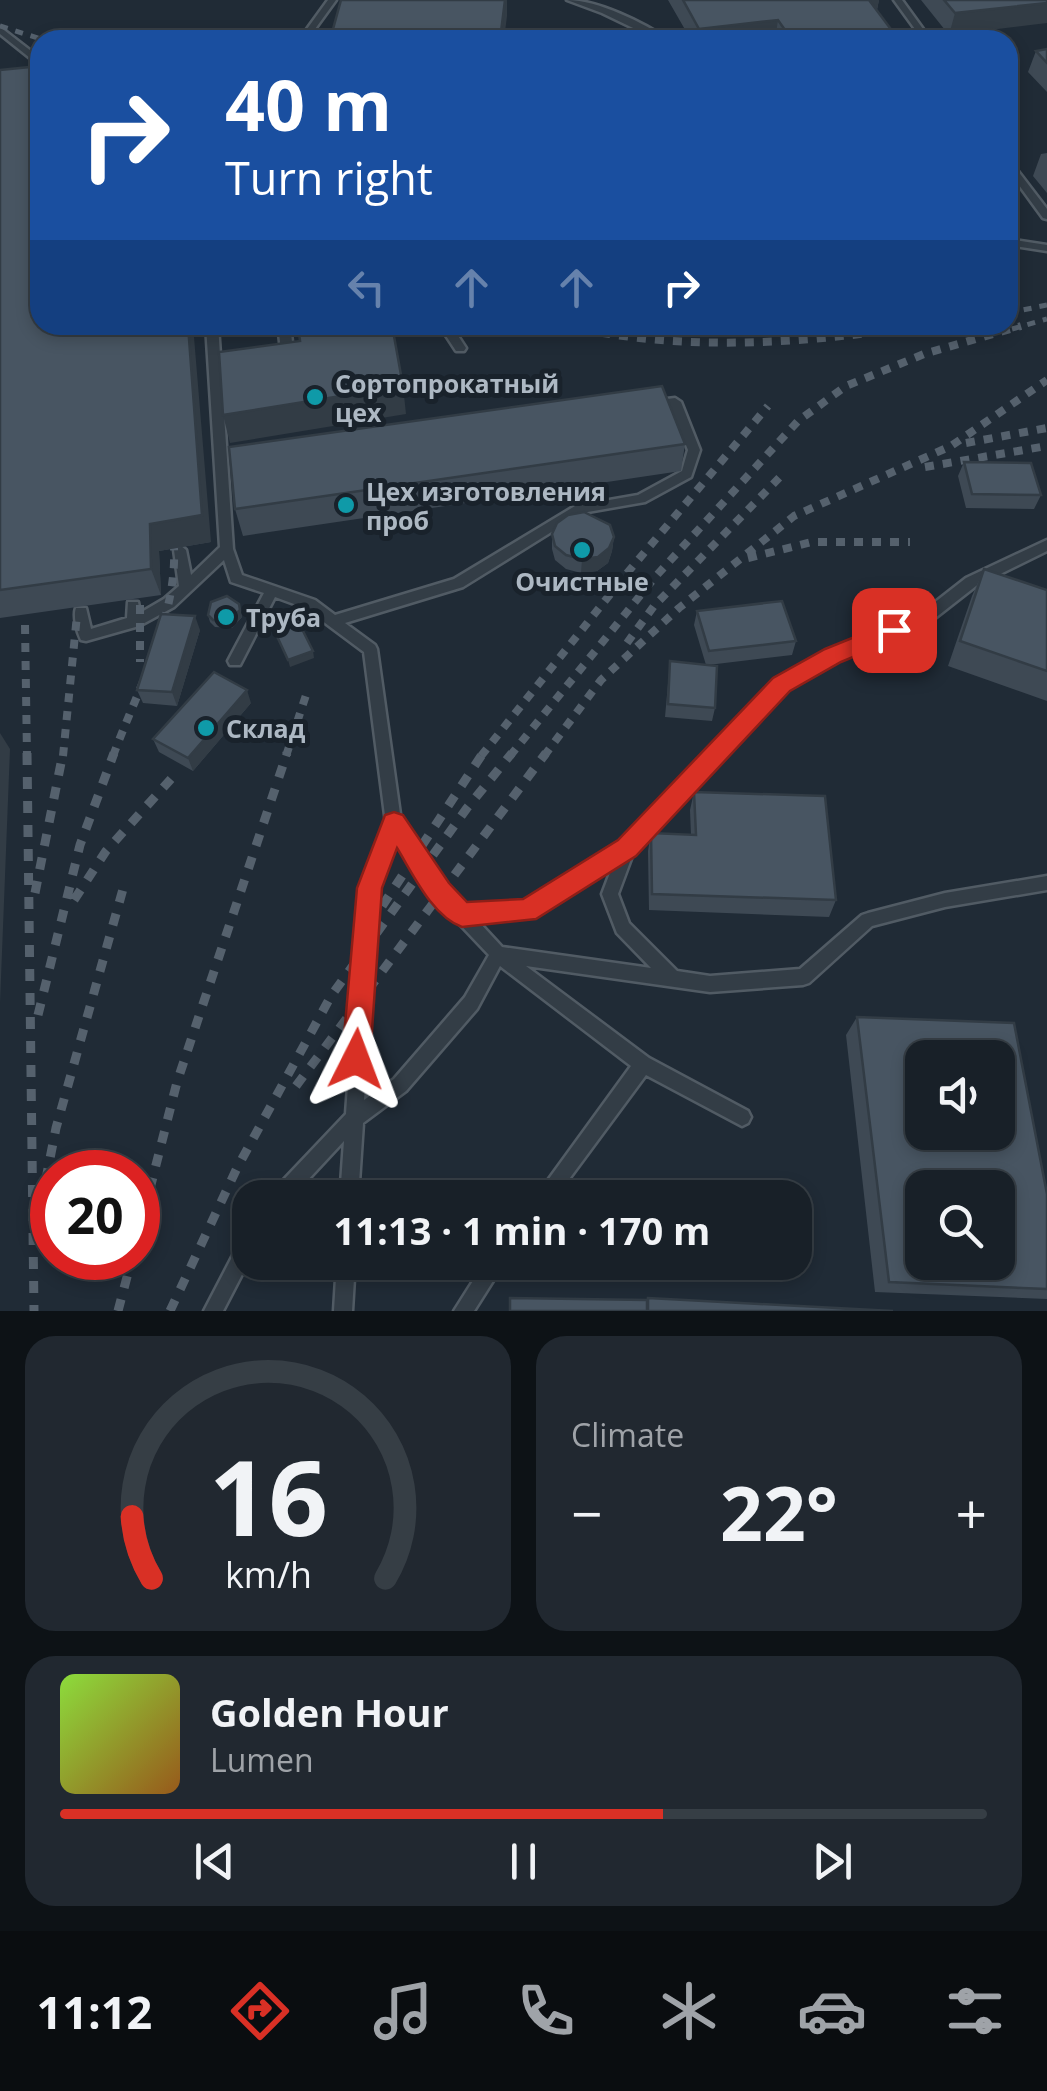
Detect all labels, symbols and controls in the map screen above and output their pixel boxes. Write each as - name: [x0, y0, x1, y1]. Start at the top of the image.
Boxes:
- text: 40 m: [225, 56, 392, 152]
- icon: right: [60, 70, 190, 200]
- text: Turn right: [225, 147, 433, 208]
- icon: left: [339, 260, 394, 315]
- icon: ahead: [444, 260, 499, 315]
- icon: ahead: [549, 260, 604, 315]
- icon: right: [654, 260, 709, 315]
- place label: Сортопрокатный цех: [335, 366, 559, 429]
- marker: Сортопрокатный цех: [304, 386, 326, 408]
- place label: Цех изготовления проб: [366, 474, 606, 537]
- marker: Цех изготовления проб: [335, 494, 357, 516]
- marker: Очистные: [571, 539, 593, 561]
- place label: Очистные: [515, 564, 649, 598]
- pin: [852, 588, 937, 673]
- place label: Труба: [246, 600, 321, 634]
- icon: arrive: [867, 603, 922, 658]
- marker: Труба: [215, 606, 237, 628]
- place label: Склад: [226, 711, 306, 745]
- marker: Склад: [195, 717, 217, 739]
- position arrow: [304, 1007, 408, 1111]
- map controls: [905, 1040, 1015, 1280]
- button: sound: [905, 1040, 1015, 1150]
- speed limit sign: 20: [30, 1150, 160, 1280]
- button: search: [905, 1170, 1015, 1280]
- text: 11:13 · 1 min · 170 m: [334, 1204, 710, 1256]
- text: Climate: [571, 1413, 684, 1456]
- text: 16: [209, 1425, 327, 1566]
- text: 22°: [720, 1461, 838, 1563]
- text: −: [571, 1475, 602, 1550]
- text: +: [956, 1475, 987, 1550]
- text: km/h: [225, 1550, 311, 1598]
- text: Golden Hour: [210, 1686, 449, 1738]
- text: Lumen: [210, 1738, 314, 1781]
- icon: previous: [187, 1834, 242, 1889]
- icon: pause: [496, 1834, 551, 1889]
- icon: next: [805, 1834, 860, 1889]
- icon: directions: [225, 1976, 295, 2046]
- icon: music: [368, 1976, 438, 2046]
- icon: phone: [511, 1976, 581, 2046]
- icon: climate: [654, 1976, 724, 2046]
- icon: car: [797, 1976, 867, 2046]
- icon: filters: [940, 1976, 1010, 2046]
- text: 11:12: [37, 1981, 152, 2042]

